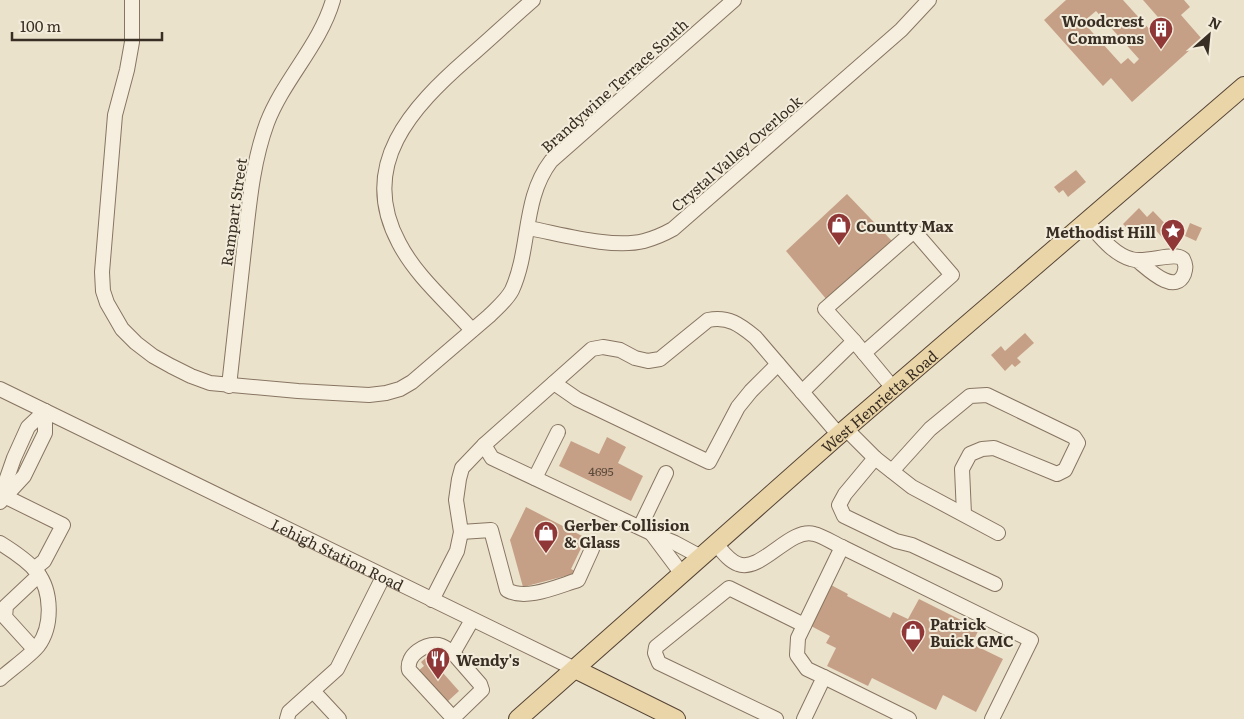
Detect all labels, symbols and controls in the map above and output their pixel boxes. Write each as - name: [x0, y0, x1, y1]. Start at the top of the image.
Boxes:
- place label: Woodcrest Commons: [1062, 9, 1145, 49]
- scale bar: [12, 10, 162, 42]
- north arrow: [1184, 10, 1234, 60]
- text: N: [1206, 11, 1225, 34]
- street label: Brandywine Terrace South: [535, 12, 693, 158]
- text: 100 m: [20, 14, 61, 37]
- building icon: Woodcrest Commons: [1148, 16, 1174, 50]
- street label: Crystal Valley Overlook: [665, 89, 807, 217]
- street label: Rampart Street: [214, 156, 252, 268]
- shop icon: Countty Max: [826, 212, 852, 246]
- place label: Countty Max: [856, 214, 953, 237]
- place icon: Methodist Hill: [1160, 218, 1186, 252]
- place label: Methodist Hill: [1046, 220, 1157, 243]
- street label: West Henrietta Road: [815, 344, 942, 457]
- house number: 4695: [588, 462, 614, 480]
- street label: Lehigh Station Road: [268, 512, 408, 596]
- place label: Gerber Collision & Glass: [564, 513, 690, 553]
- shop icon: Gerber Collision & Glass: [533, 520, 559, 554]
- place label: Patrick Buick GMC: [930, 612, 1014, 652]
- shop icon: Patrick Buick GMC: [900, 619, 926, 653]
- restaurant icon: Wendy's: [425, 646, 451, 680]
- place label: Wendy's: [456, 648, 520, 671]

